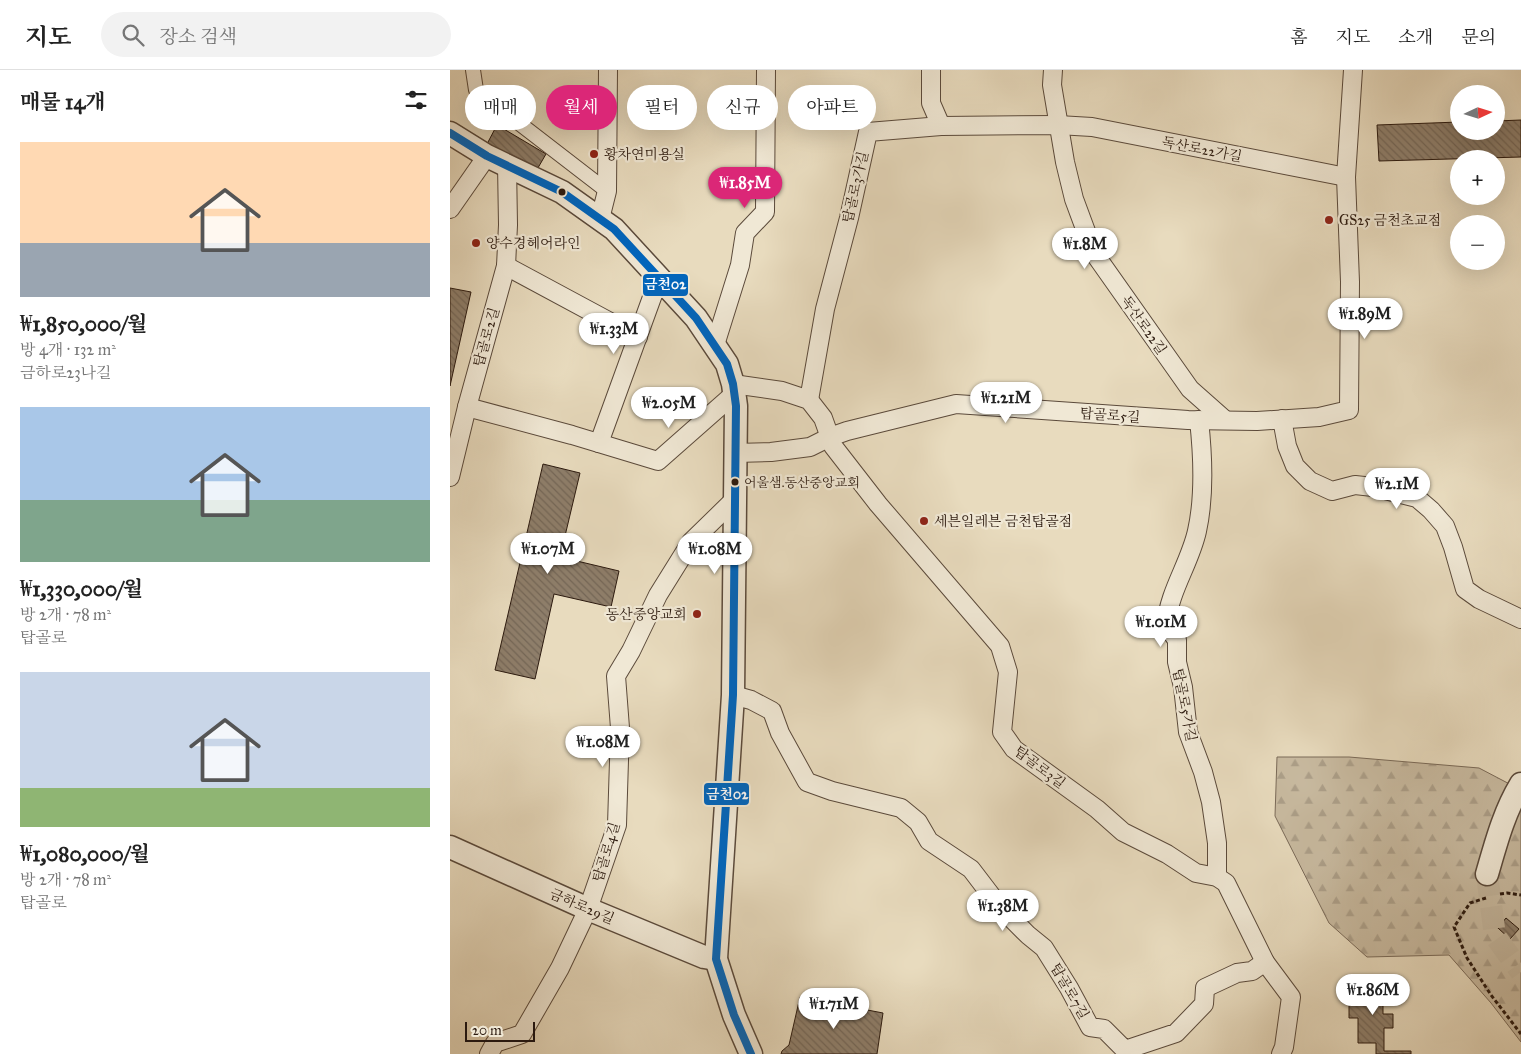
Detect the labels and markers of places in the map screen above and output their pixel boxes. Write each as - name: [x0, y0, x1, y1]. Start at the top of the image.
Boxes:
- place label: 황차연미용실: [604, 146, 685, 163]
- marker: 황차연미용실: [588, 148, 600, 160]
- pin: ₩1.85M: [704, 166, 786, 209]
- unlabelled marker: [557, 187, 567, 197]
- place label: GS25 금천초교점: [1339, 212, 1441, 229]
- marker: GS25 금천초교점: [1323, 214, 1335, 226]
- pin: ₩1.8M: [1050, 228, 1120, 270]
- place label: 양수경헤어라인: [486, 235, 581, 252]
- marker: 양수경헤어라인: [470, 237, 482, 249]
- pin: ₩1.89M: [1324, 298, 1406, 340]
- pin: ₩1.33M: [573, 312, 655, 355]
- pin: ₩1.21M: [965, 382, 1047, 424]
- pin: ₩2.05M: [628, 386, 710, 429]
- pin: ₩2.1M: [1362, 468, 1432, 510]
- place label: 어울샘.동산중앙교회: [744, 475, 860, 491]
- marker: 어울샘.동산중앙교회: [730, 477, 740, 487]
- place label: 세븐일레븐 금천탑골점: [934, 513, 1072, 530]
- marker: 세븐일레븐 금천탑골점: [918, 515, 930, 527]
- pin: ₩1.07M: [507, 532, 589, 575]
- pin: ₩1.08M: [674, 532, 756, 575]
- place label: 동산중앙교회: [606, 606, 687, 623]
- pin: ₩1.01M: [1120, 606, 1202, 648]
- marker: 동산중앙교회: [691, 608, 703, 620]
- pin: ₩1.08M: [562, 726, 644, 768]
- pin: ₩1.38M: [962, 890, 1044, 932]
- pin: ₩1.86M: [1332, 974, 1414, 1016]
- pin: ₩1.71M: [793, 988, 875, 1030]

